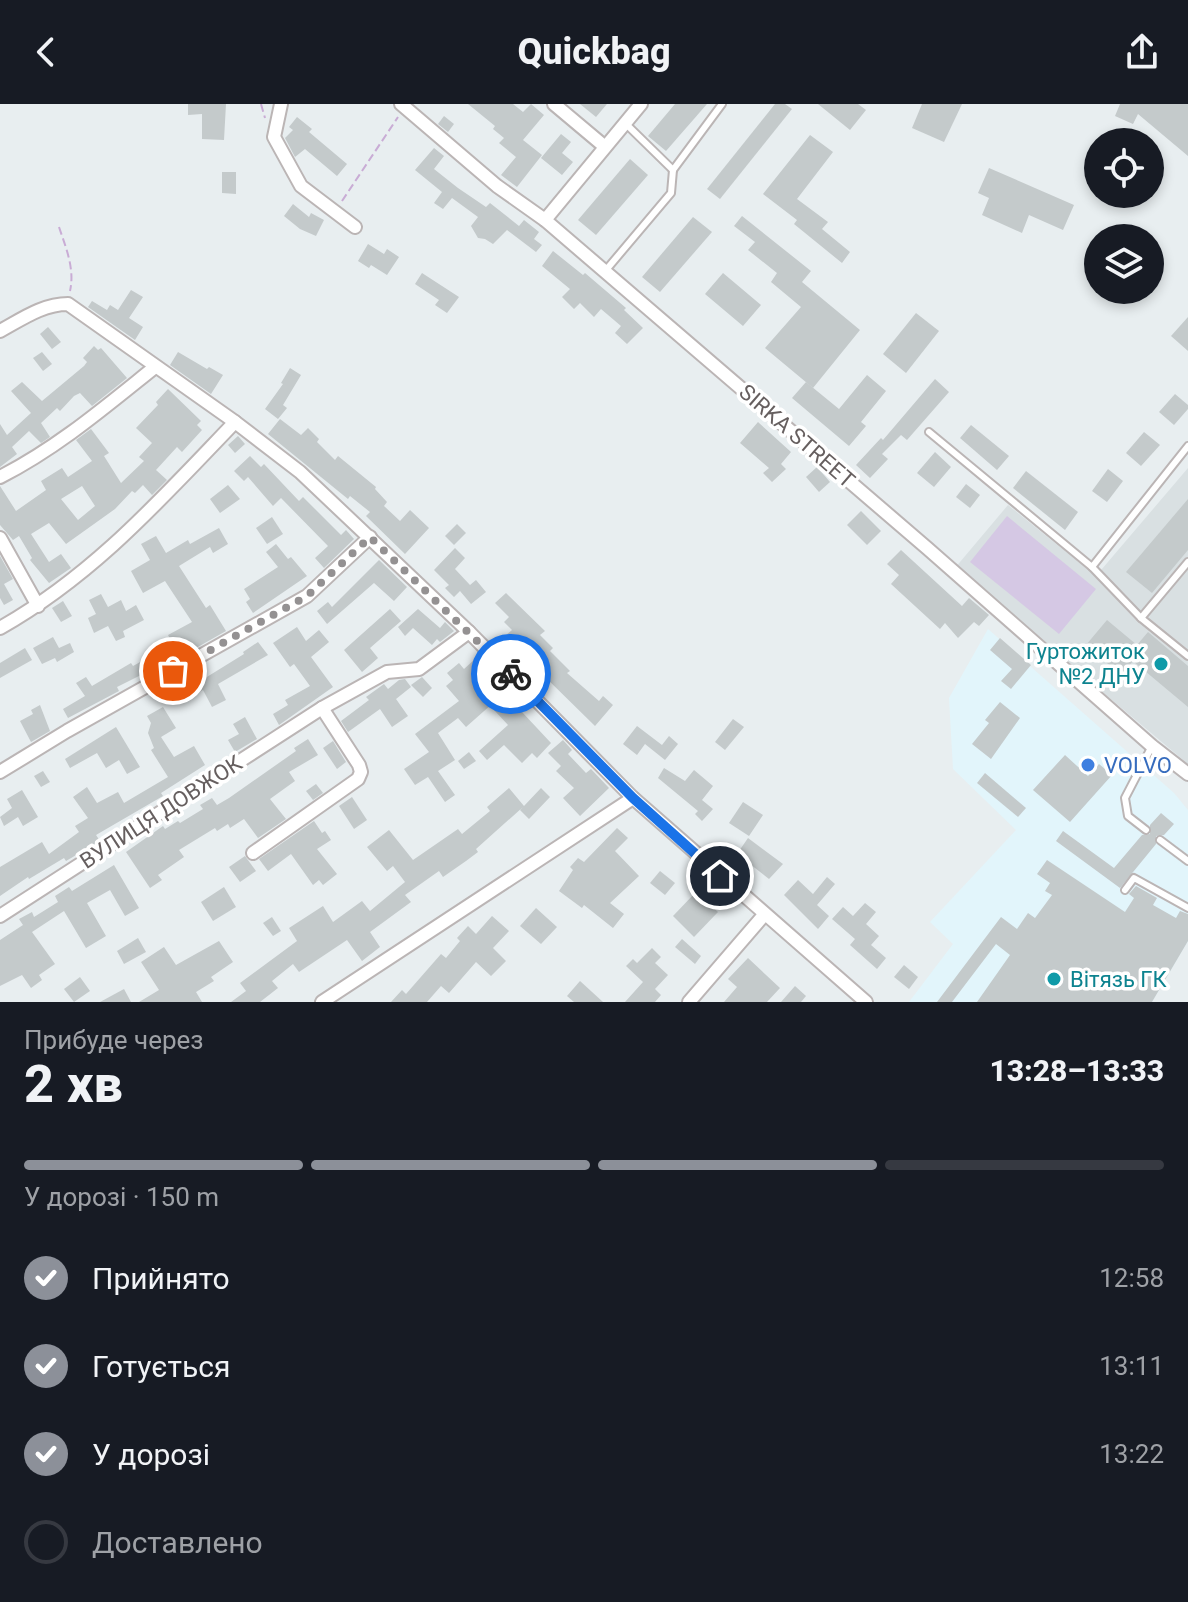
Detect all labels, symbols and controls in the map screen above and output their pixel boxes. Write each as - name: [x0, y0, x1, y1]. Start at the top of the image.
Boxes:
- icon: back: [24, 30, 68, 74]
- icon: share: [1120, 30, 1164, 74]
- text: Quickbag: [517, 31, 671, 73]
- map controls: [1084, 128, 1164, 304]
- button: locate: [1084, 128, 1164, 208]
- button: layers: [1084, 224, 1164, 304]
- street label: SIRKA STREET: [734, 379, 860, 493]
- courier: [471, 634, 551, 714]
- pin: [139, 637, 207, 705]
- place label: Гуртожиток №2 ДНУ: [1026, 639, 1145, 689]
- icon: bag: [151, 649, 195, 693]
- icon: bike: [489, 652, 533, 696]
- marker: Гуртожиток №2 ДНУ: [1152, 655, 1170, 673]
- street label: ВУЛИЦЯ ДОВЖОК: [75, 750, 247, 874]
- place label: VOLVO: [1104, 753, 1172, 778]
- marker: VOLVO: [1079, 756, 1097, 774]
- pin: [686, 842, 754, 910]
- icon: home: [698, 854, 742, 898]
- place label: Вітязь ГК: [1070, 967, 1168, 992]
- marker: Вітязь ГК: [1045, 970, 1063, 988]
- text: Прибуде через: [24, 1025, 204, 1055]
- text: 13:28–13:33: [989, 1053, 1164, 1088]
- text: 2 хв: [24, 1054, 123, 1115]
- text: У дорозі · 150 m: [24, 1182, 219, 1212]
- icon: check: [24, 1256, 68, 1300]
- text: Прийнято: [92, 1261, 230, 1296]
- text: 12:58: [1099, 1263, 1164, 1293]
- icon: check: [24, 1344, 68, 1388]
- text: Готується: [92, 1349, 230, 1384]
- text: 13:11: [1099, 1351, 1164, 1381]
- icon: check: [24, 1432, 68, 1476]
- text: У дорозі: [92, 1437, 210, 1472]
- text: 13:22: [1099, 1439, 1164, 1469]
- text: Доставлено: [92, 1525, 263, 1560]

